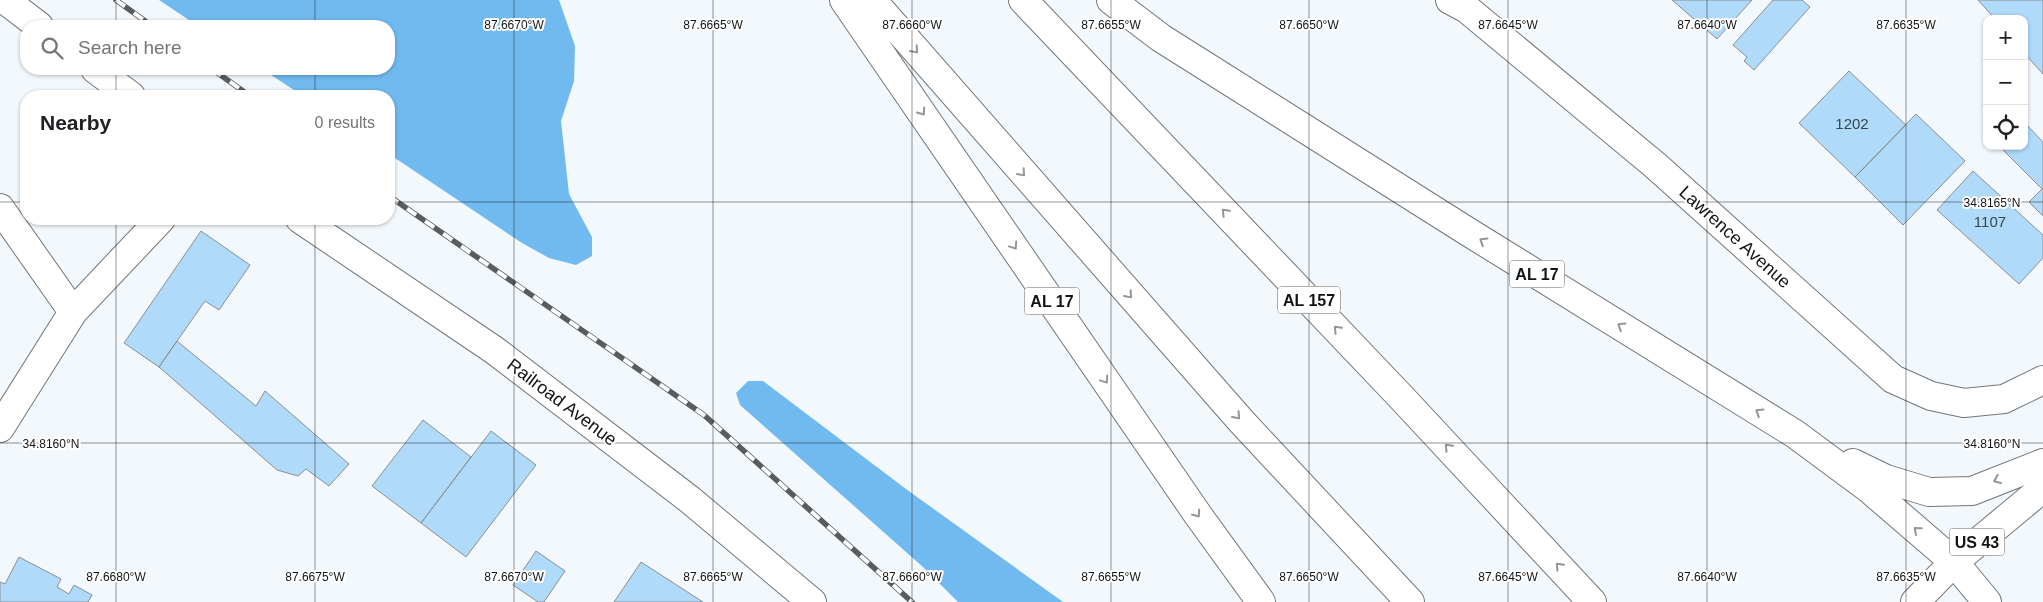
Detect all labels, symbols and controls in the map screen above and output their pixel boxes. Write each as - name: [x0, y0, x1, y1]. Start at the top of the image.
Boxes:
- map controls: [1983, 15, 2028, 150]
- button: +: [1983, 15, 2028, 60]
- text: 87.6670°W: [484, 18, 544, 32]
- text: 87.6665°W: [683, 18, 743, 32]
- text: 87.6660°W: [882, 18, 942, 32]
- text: 87.6655°W: [1081, 18, 1141, 32]
- text: 87.6650°W: [1279, 18, 1339, 32]
- text: 87.6645°W: [1478, 18, 1538, 32]
- text: 87.6640°W: [1677, 18, 1737, 32]
- text: 87.6635°W: [1876, 18, 1936, 32]
- search box: [20, 20, 395, 75]
- icon: search: [38, 34, 66, 62]
- text: Search here: [78, 37, 182, 58]
- one-way arrow: [909, 44, 918, 53]
- button: −: [1983, 60, 2028, 105]
- button: locate: [1983, 105, 2028, 150]
- one-way arrow: [915, 107, 925, 116]
- text: Nearby: [40, 111, 111, 134]
- text: 0 results: [315, 114, 375, 131]
- house number: 1202: [1835, 115, 1869, 132]
- one-way arrow: [1016, 167, 1025, 176]
- street label: Lawrence Avenue: [1675, 182, 1795, 292]
- text: 34.8165°N: [1964, 196, 2020, 210]
- one-way arrow: [1222, 208, 1231, 217]
- house number: 1107: [1974, 213, 2006, 230]
- one-way arrow: [1479, 237, 1488, 247]
- one-way arrow: [1008, 240, 1017, 249]
- road number: AL 17: [1510, 260, 1564, 288]
- road number: AL 157: [1278, 286, 1340, 314]
- road number: AL 17: [1024, 288, 1080, 314]
- one-way arrow: [1123, 289, 1132, 298]
- one-way arrow: [1617, 323, 1626, 333]
- one-way arrow: [1334, 326, 1343, 335]
- street label: Railroad Avenue: [503, 354, 621, 450]
- one-way arrow: [1099, 374, 1108, 384]
- one-way arrow: [1756, 408, 1765, 418]
- one-way arrow: [1231, 411, 1240, 420]
- text: 34.8160°N: [23, 437, 79, 451]
- text: 34.8160°N: [1964, 437, 2020, 451]
- one-way arrow: [1445, 444, 1454, 453]
- one-way arrow: [1994, 475, 2002, 485]
- one-way arrow: [1191, 508, 1200, 518]
- one-way arrow: [1913, 527, 1922, 536]
- road number: US 43: [1950, 528, 2004, 556]
- one-way arrow: [1556, 563, 1565, 572]
- text: 87.6680°W: [86, 570, 146, 584]
- text: 87.6675°W: [285, 570, 345, 584]
- text: 87.6670°W: [484, 570, 544, 584]
- text: 87.6665°W: [683, 570, 743, 584]
- text: 87.6660°W: [882, 570, 942, 584]
- text: 87.6655°W: [1081, 570, 1141, 584]
- text: 87.6650°W: [1279, 570, 1339, 584]
- text: 87.6645°W: [1478, 570, 1538, 584]
- text: 87.6640°W: [1677, 570, 1737, 584]
- text: 87.6635°W: [1876, 570, 1936, 584]

